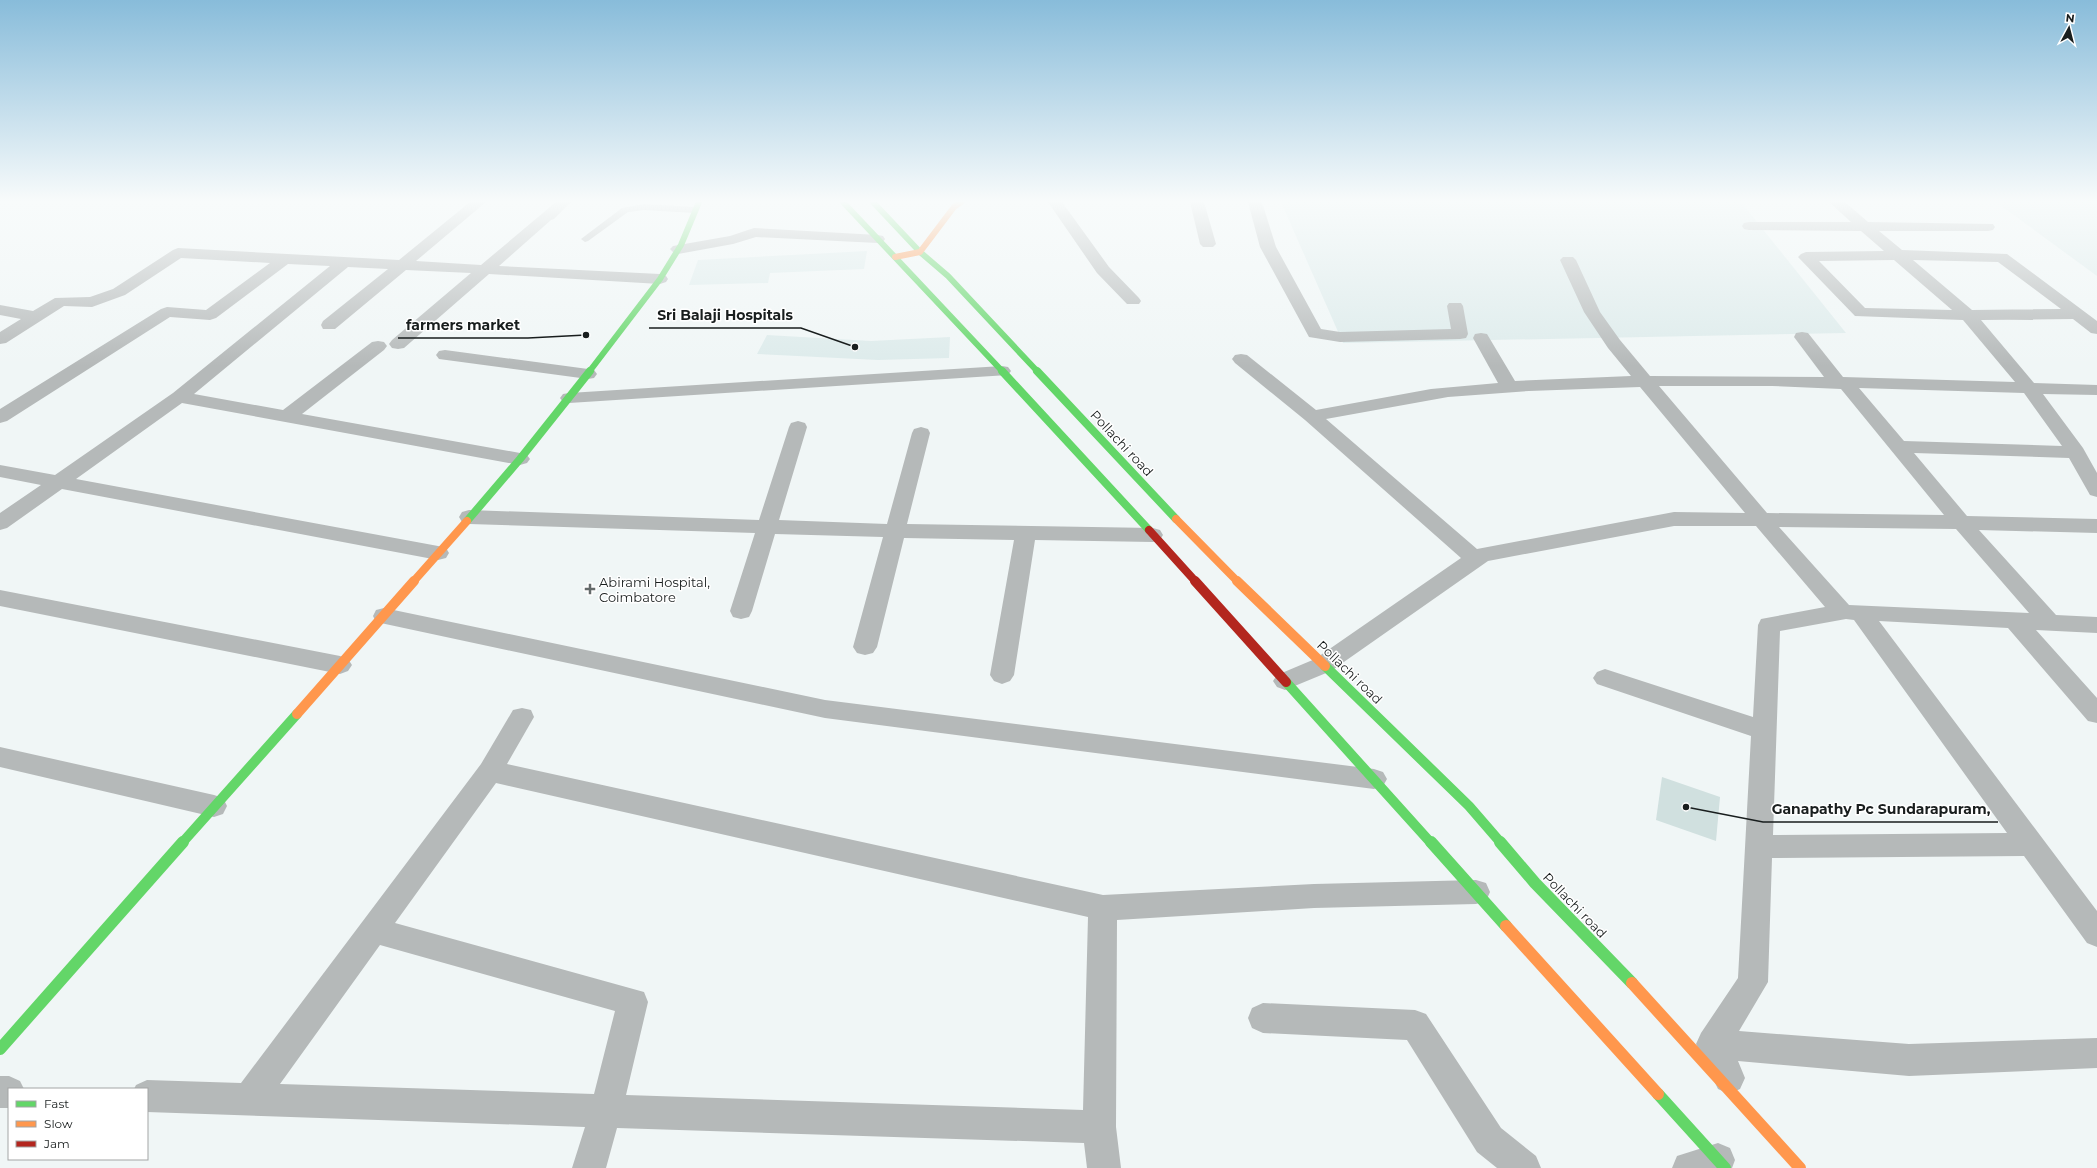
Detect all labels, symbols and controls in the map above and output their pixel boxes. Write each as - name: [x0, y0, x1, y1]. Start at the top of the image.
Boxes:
- north arrow: [2049, 8, 2089, 48]
- text: N: [2065, 11, 2075, 26]
- callout: Sri Balaji Hospitals: [649, 302, 801, 328]
- text: Sri Balaji Hospitals: [657, 306, 793, 324]
- callout: farmers market: [398, 312, 528, 338]
- text: farmers market: [406, 316, 520, 334]
- street label: Pollachi road: [1087, 407, 1157, 479]
- place label: Abirami Hospital, Coimbatore: [599, 574, 710, 605]
- marker: Abirami Hospital, Coimbatore: [584, 583, 596, 595]
- street label: Pollachi road: [1314, 637, 1386, 707]
- callout: Ganapathy Pc Sundarapuram,: [1763, 796, 1998, 822]
- text: Ganapathy Pc Sundarapuram,: [1772, 800, 1991, 818]
- street label: Pollachi road: [1540, 869, 1610, 941]
- legend: [8, 1088, 148, 1160]
- text: Fast: [44, 1096, 69, 1111]
- text: Slow: [44, 1116, 73, 1131]
- text: Jam: [43, 1136, 70, 1151]

